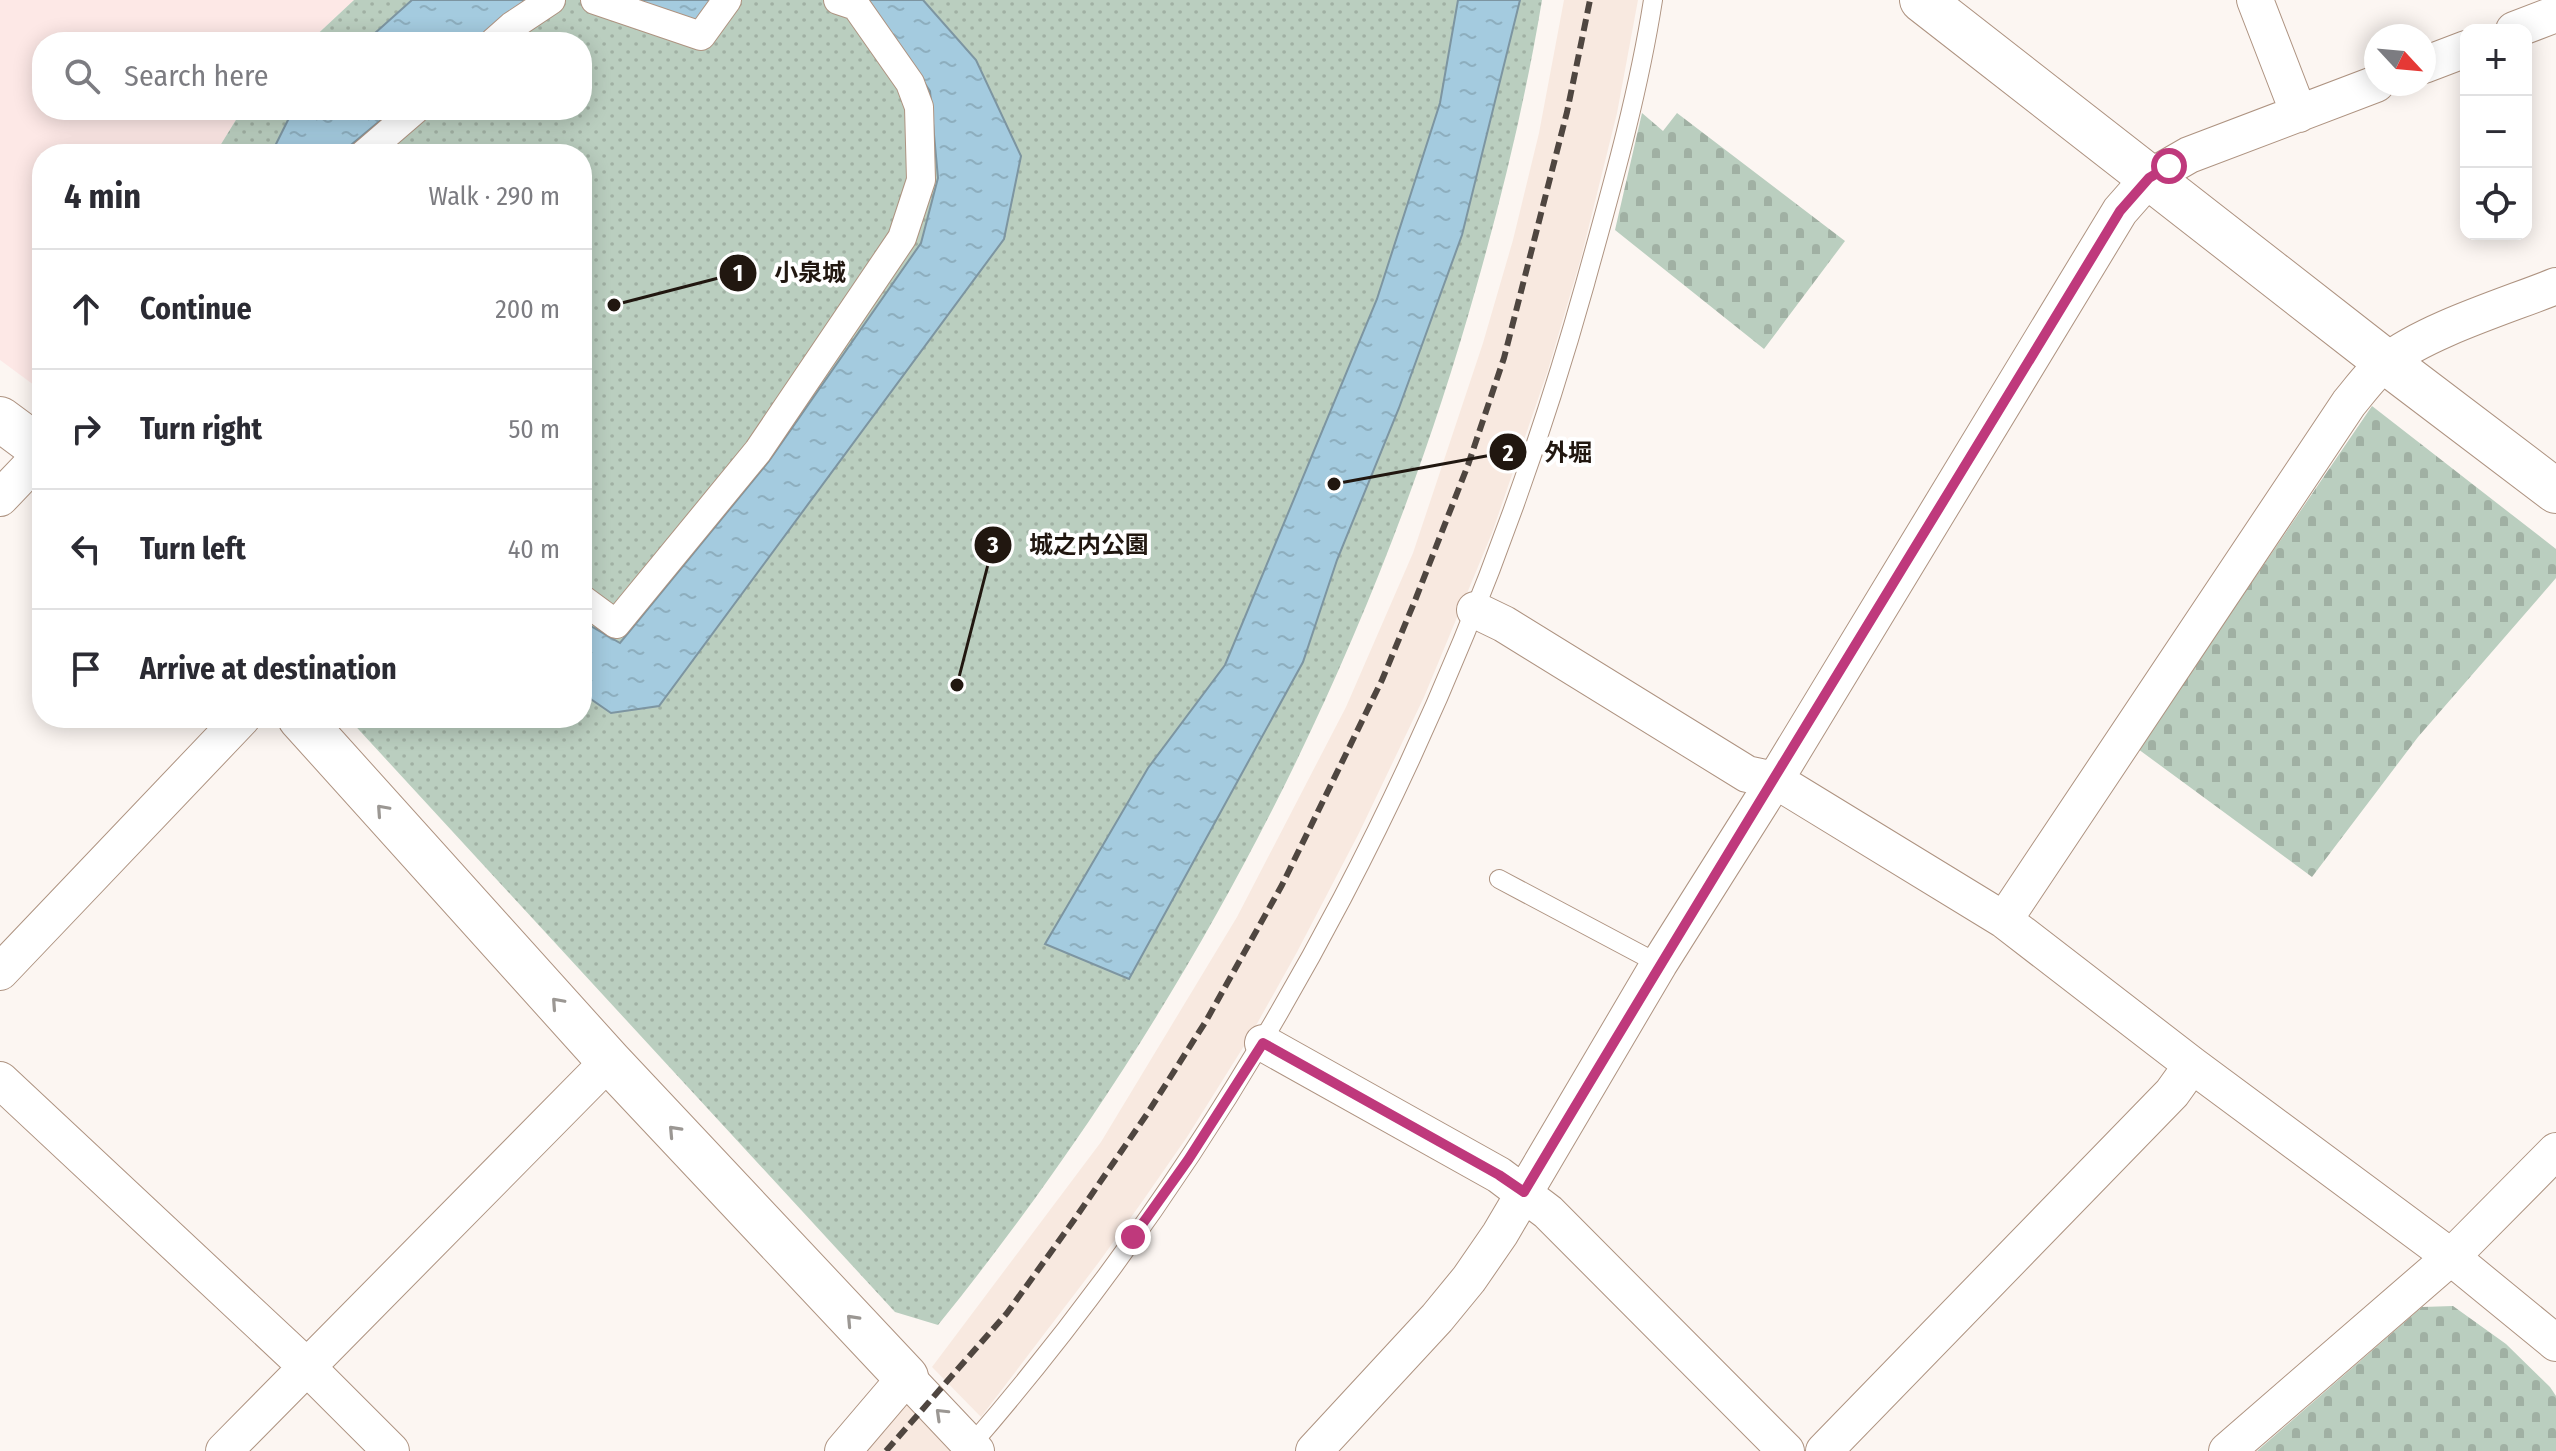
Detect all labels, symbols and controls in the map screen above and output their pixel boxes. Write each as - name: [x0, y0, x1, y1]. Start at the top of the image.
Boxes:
- north arrow: [2364, 24, 2436, 96]
- map controls: [2460, 24, 2532, 240]
- button: +: [2460, 24, 2532, 96]
- search box: [32, 32, 592, 120]
- icon: search: [60, 54, 104, 98]
- text: Search here: [124, 58, 269, 94]
- button: −: [2460, 96, 2532, 168]
- route start: [2151, 148, 2187, 184]
- button: locate: [2460, 168, 2532, 240]
- text: 4 min: [64, 176, 141, 217]
- text: Walk · 290 m: [429, 181, 560, 212]
- callout: 小泉城: [718, 249, 862, 297]
- text: 1: [733, 259, 743, 287]
- text: 小泉城: [774, 259, 846, 287]
- icon: ahead: [64, 287, 108, 331]
- text: Continue: [140, 291, 252, 327]
- text: 200 m: [495, 294, 560, 325]
- icon: right: [64, 407, 108, 451]
- text: Turn right: [140, 411, 262, 447]
- text: 50 m: [508, 414, 560, 445]
- callout: 外堀: [1488, 428, 1608, 476]
- text: 2: [1501, 439, 1514, 467]
- text: 外堀: [1544, 439, 1592, 467]
- callout: 城之内公園: [973, 521, 1165, 569]
- icon: left: [64, 527, 108, 571]
- text: Turn left: [140, 531, 246, 567]
- text: 3: [986, 531, 999, 559]
- text: 城之内公園: [1029, 531, 1149, 559]
- text: 40 m: [508, 534, 560, 565]
- icon: arrive: [64, 647, 108, 691]
- text: Arrive at destination: [140, 651, 397, 687]
- one-way arrow: [378, 804, 392, 819]
- one-way arrow: [552, 997, 566, 1012]
- one-way arrow: [670, 1125, 684, 1140]
- route end: [1115, 1219, 1151, 1255]
- one-way arrow: [847, 1315, 862, 1329]
- one-way arrow: [936, 1409, 950, 1423]

